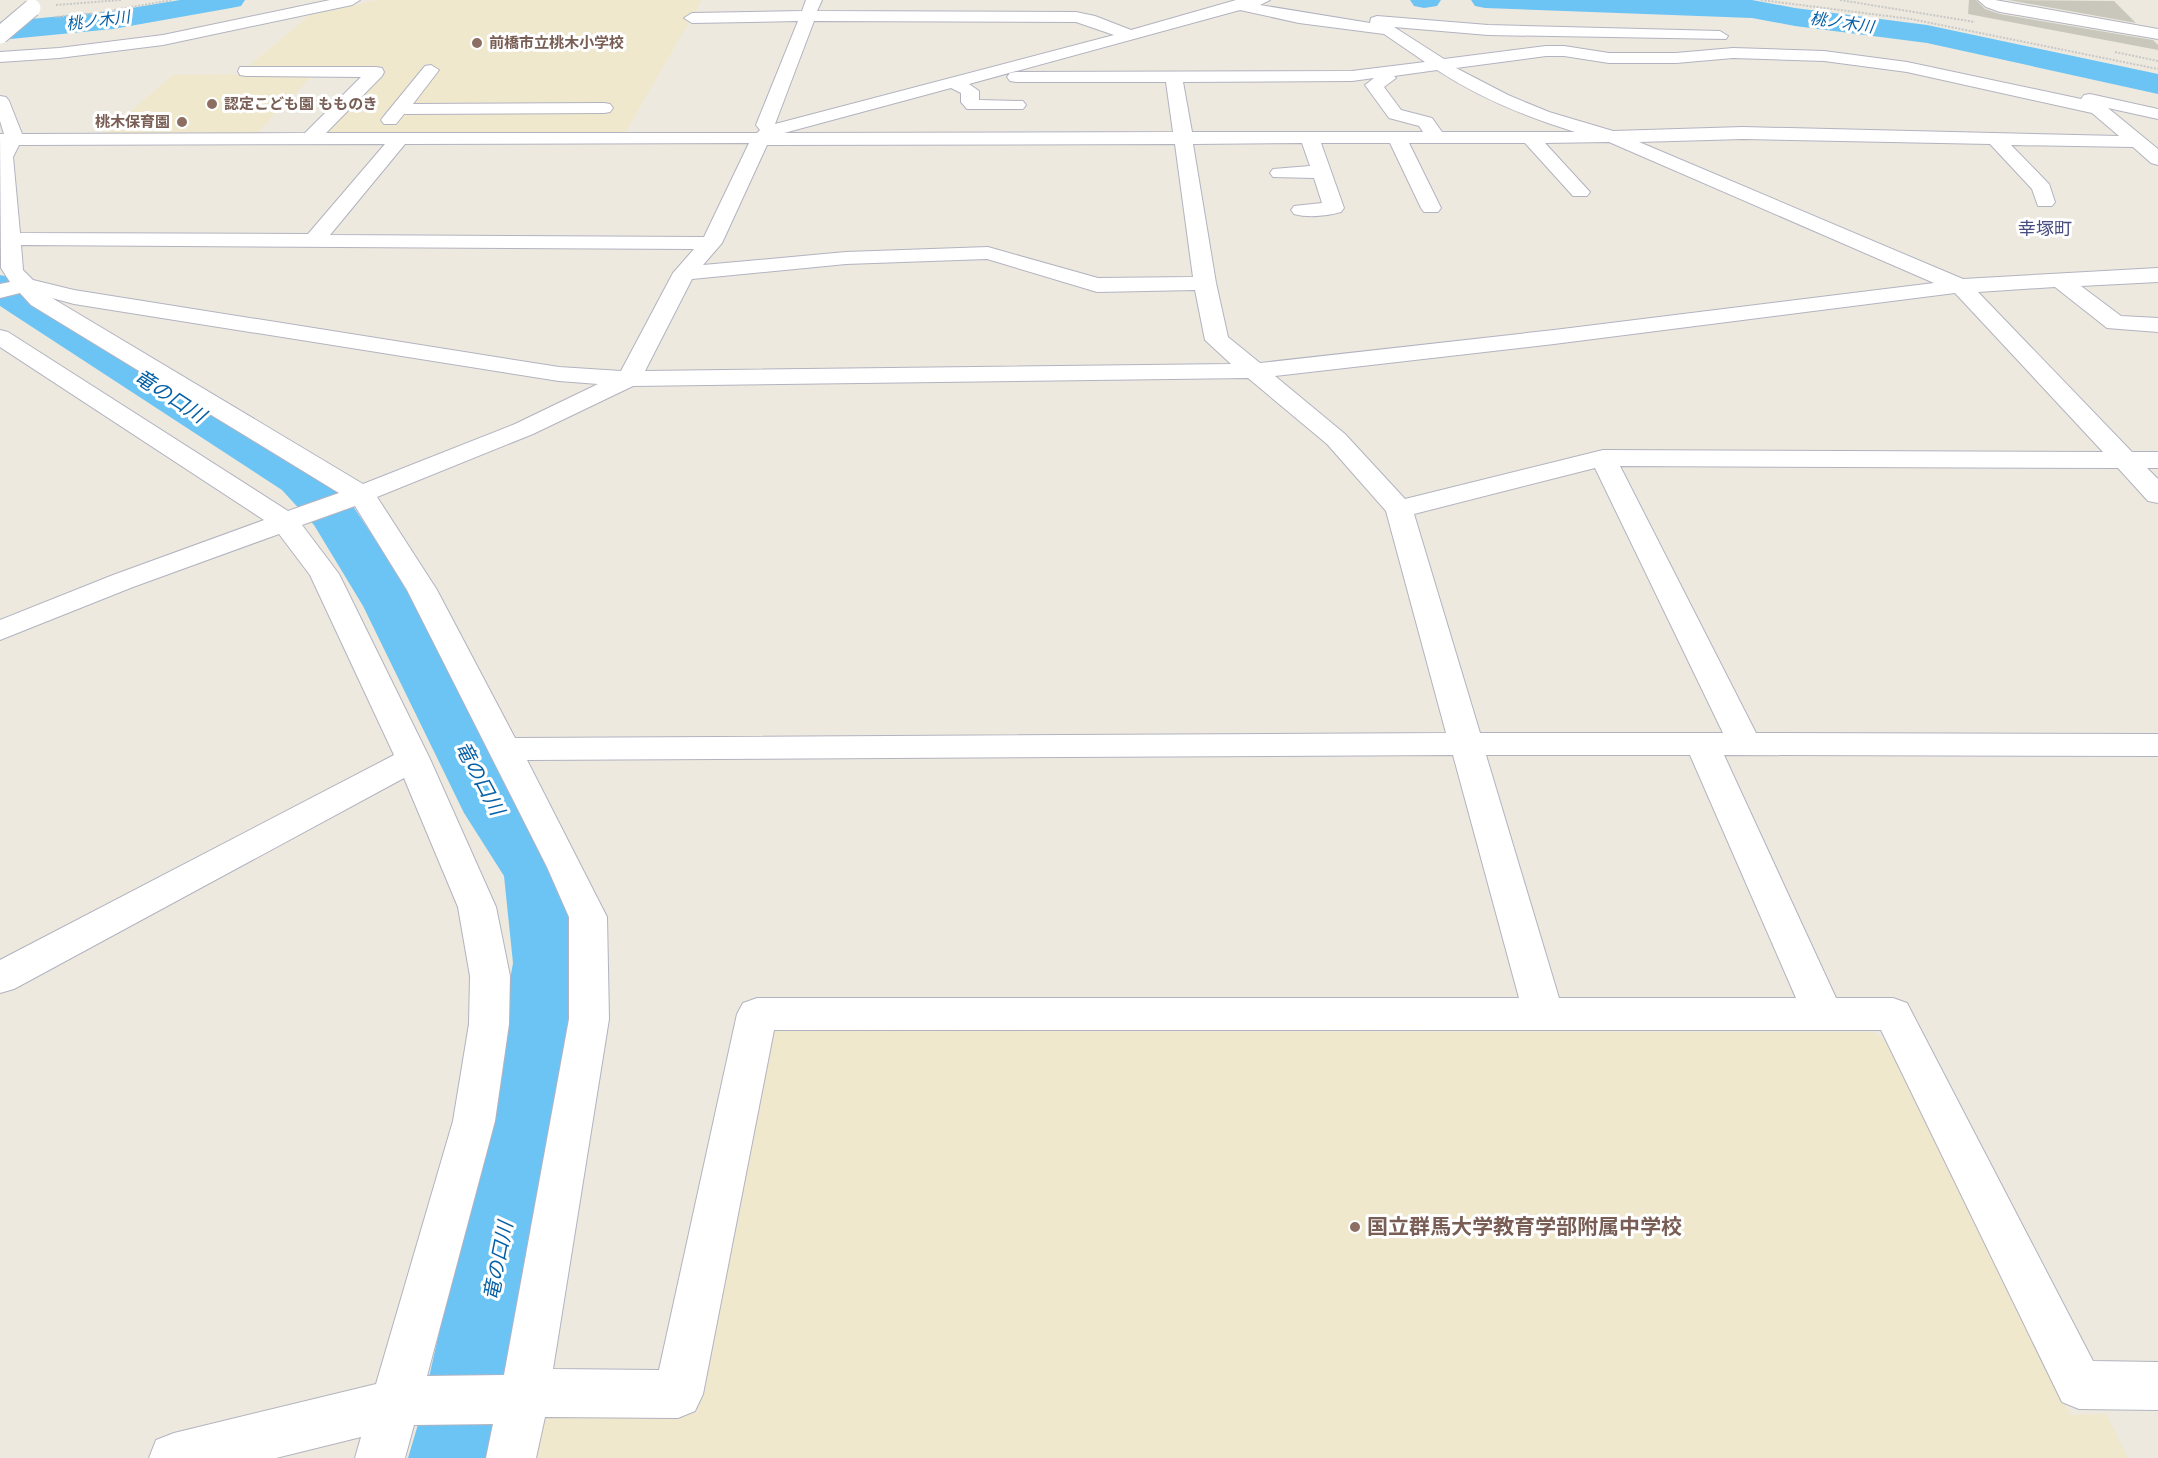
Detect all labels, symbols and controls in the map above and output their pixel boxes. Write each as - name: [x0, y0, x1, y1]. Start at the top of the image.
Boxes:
- water label: 桃ノ木川: [65, 6, 133, 34]
- water label: 桃ノ木川: [1809, 8, 1877, 37]
- place label: 前橋市立桃木小学校: [489, 33, 624, 52]
- marker: 前橋市立桃木小学校: [470, 36, 484, 50]
- place label: 認定こども園 もものき: [224, 94, 378, 113]
- marker: 認定こども園 もものき: [205, 97, 219, 111]
- place label: 桃木保育園: [95, 112, 170, 131]
- marker: 桃木保育園: [175, 115, 189, 129]
- district label: 幸塚町: [2018, 217, 2072, 240]
- water label: 竜の口川: [130, 363, 212, 429]
- water label: 竜の口川: [451, 737, 511, 821]
- place label: 国立群馬大学教育学部附属中学校: [1367, 1213, 1682, 1239]
- water label: 竜の口川: [478, 1217, 518, 1303]
- marker: 国立群馬大学教育学部附属中学校: [1348, 1220, 1362, 1234]

